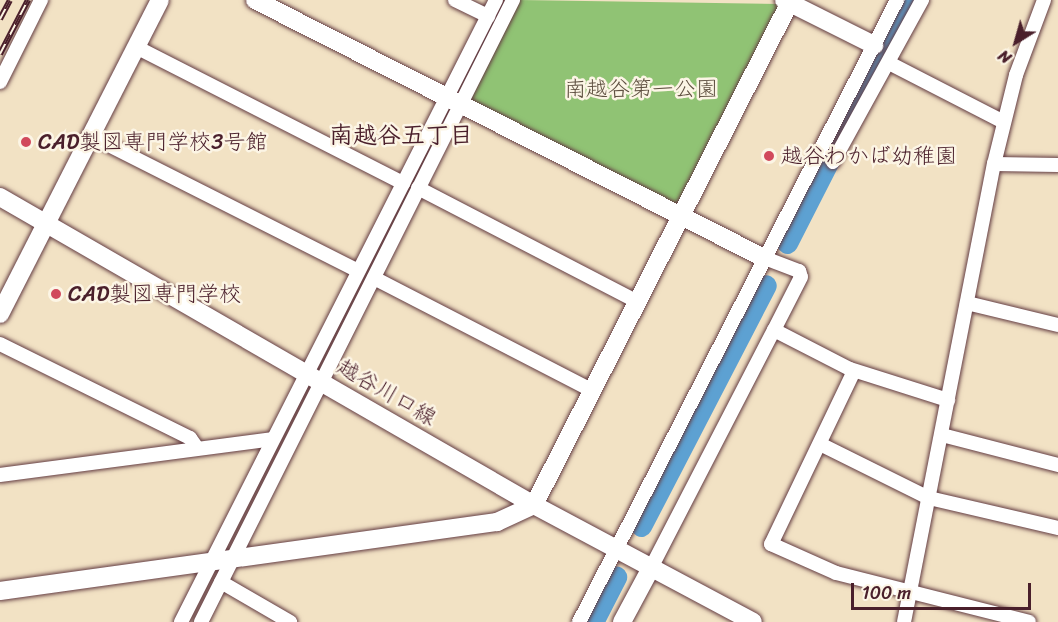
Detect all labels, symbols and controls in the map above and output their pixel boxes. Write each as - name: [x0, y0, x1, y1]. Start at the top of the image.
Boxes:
- north arrow: [986, 12, 1046, 72]
- text: N: [992, 42, 1018, 72]
- park label: 南越谷第一公園: [564, 76, 718, 102]
- district label: 南越谷五丁目: [329, 122, 473, 150]
- place label: CAD製図専門学校3号館: [38, 129, 267, 155]
- marker: CAD製図専門学校3号館: [19, 135, 33, 149]
- place label: 越谷わかば幼稚園: [781, 143, 957, 169]
- marker: 越谷わかば幼稚園: [762, 149, 776, 163]
- place label: CAD製図専門学校: [68, 281, 241, 307]
- marker: CAD製図専門学校: [49, 287, 63, 301]
- street label: 越谷川口線: [333, 353, 441, 431]
- scale bar: [854, 571, 1034, 609]
- text: 100 m: [862, 577, 911, 609]

